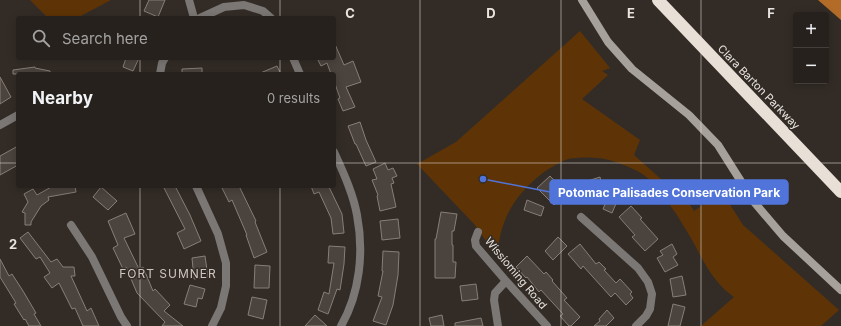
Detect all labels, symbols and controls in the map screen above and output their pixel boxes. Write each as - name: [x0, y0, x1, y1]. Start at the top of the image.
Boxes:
- text: C: [345, 5, 355, 21]
- text: D: [486, 5, 496, 21]
- text: E: [627, 5, 635, 21]
- text: F: [767, 5, 775, 21]
- map controls: [793, 12, 829, 84]
- button: +: [793, 12, 829, 48]
- search box: [16, 16, 336, 60]
- icon: search: [30, 27, 52, 49]
- text: Search here: [62, 29, 148, 48]
- street label: Clara Barton Parkway: [715, 42, 803, 132]
- button: −: [793, 48, 829, 84]
- text: Nearby: [32, 88, 93, 108]
- text: 0 results: [267, 90, 320, 106]
- callout: Potomac Palisades Conservation Park: [550, 180, 788, 204]
- text: Potomac Palisades Conservation Park: [558, 185, 780, 200]
- street label: Wissioming Road: [482, 234, 550, 312]
- text: 2: [9, 236, 17, 252]
- district label: FORT SUMNER: [119, 266, 217, 281]

